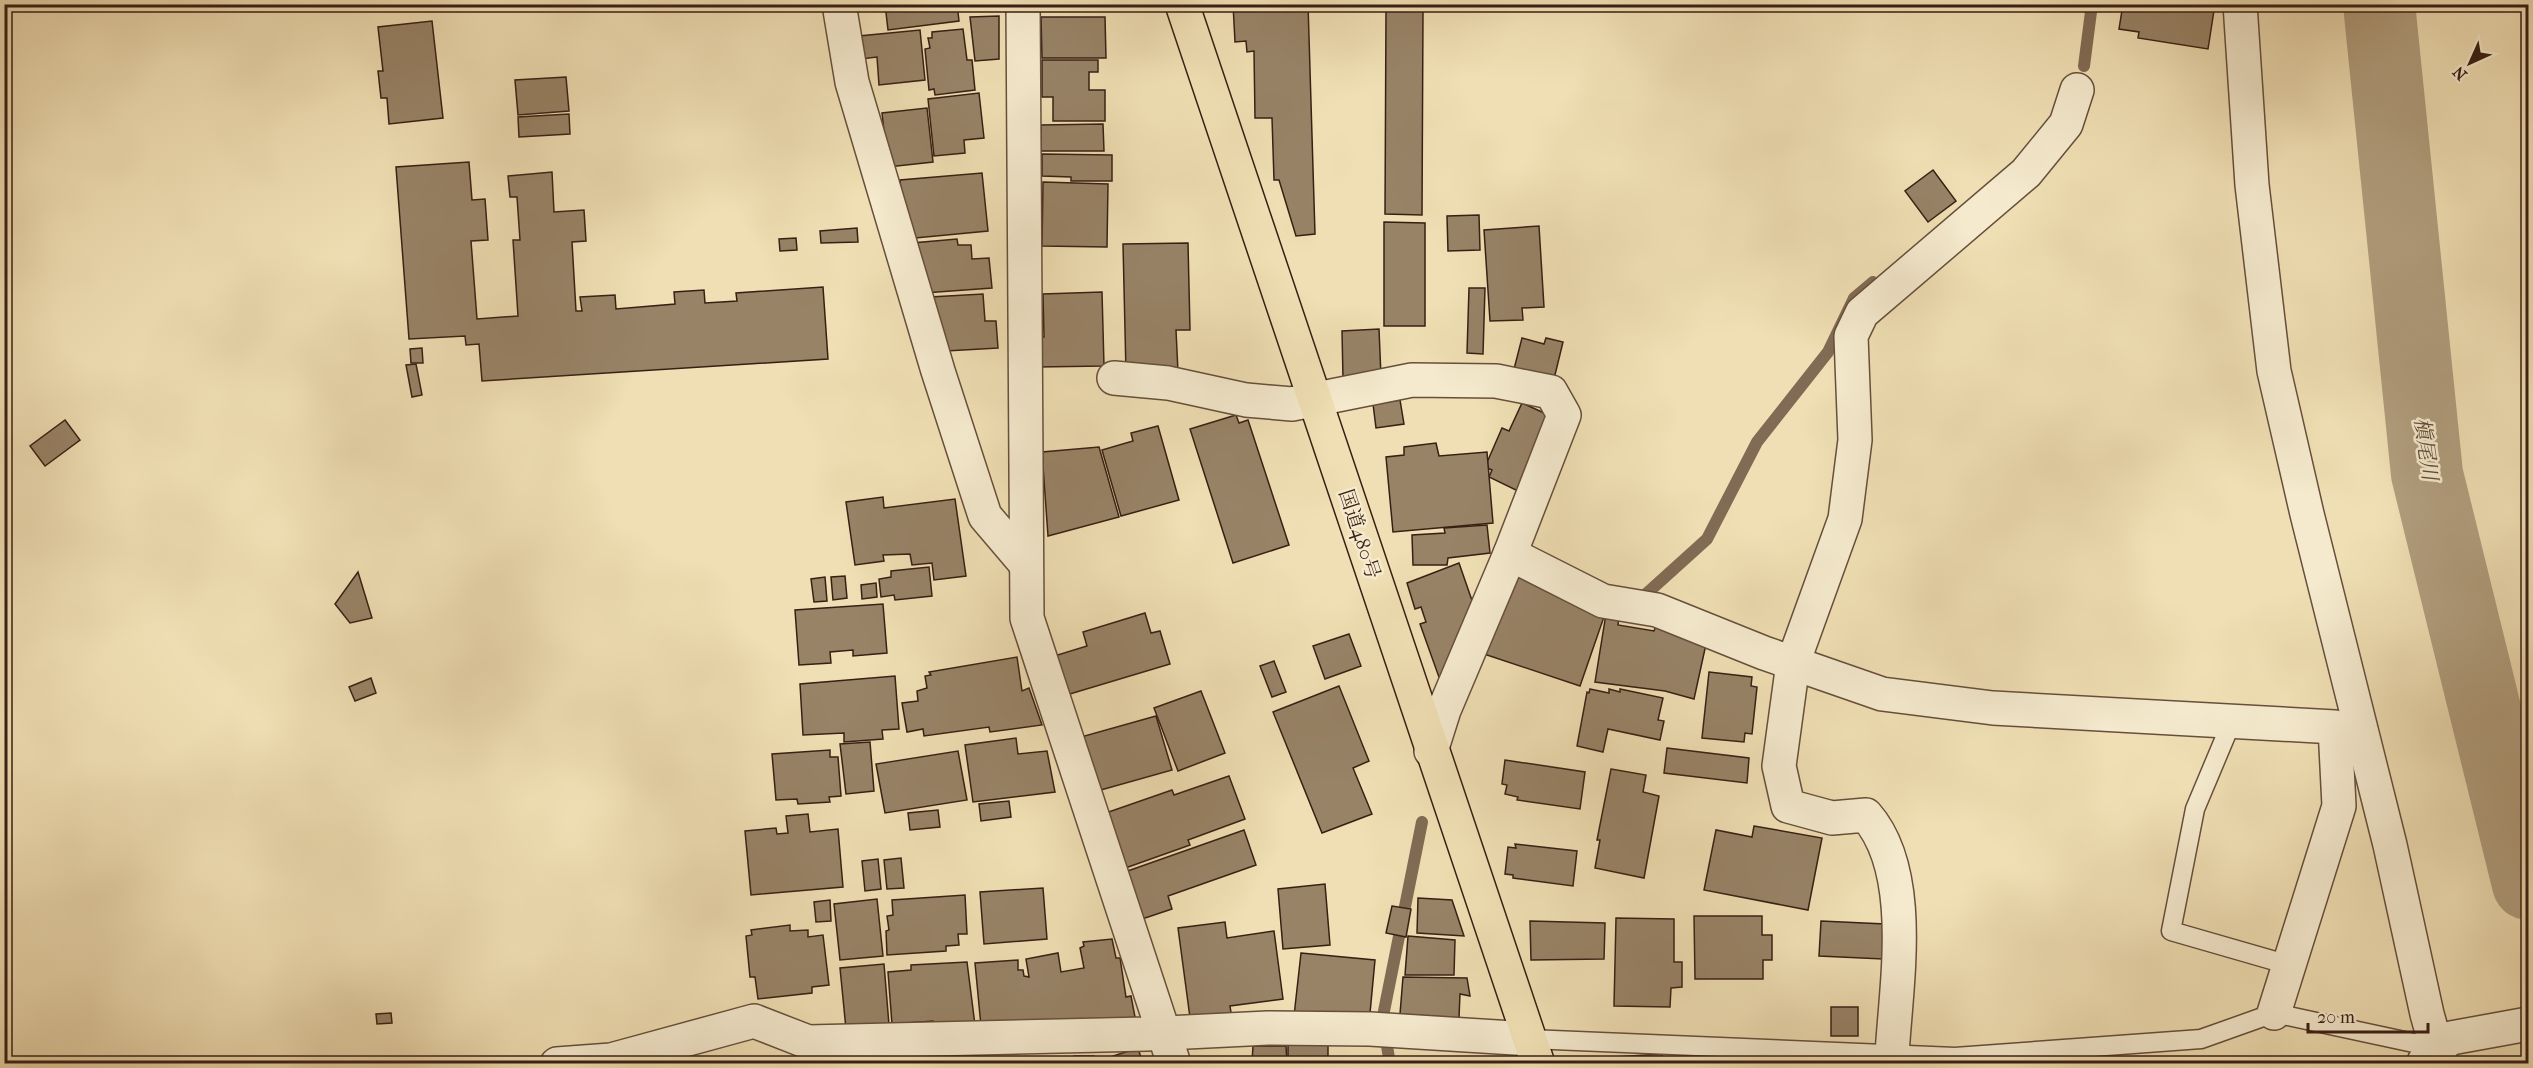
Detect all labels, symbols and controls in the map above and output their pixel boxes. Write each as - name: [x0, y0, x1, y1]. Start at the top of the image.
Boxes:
- north arrow: [2440, 33, 2500, 93]
- text: N: [2448, 62, 2471, 84]
- water label: 槇尾川: [2410, 416, 2443, 484]
- street label: 国道480号: [1334, 486, 1385, 582]
- scale bar: [2308, 996, 2428, 1034]
- text: 20 m: [2317, 1007, 2355, 1028]

